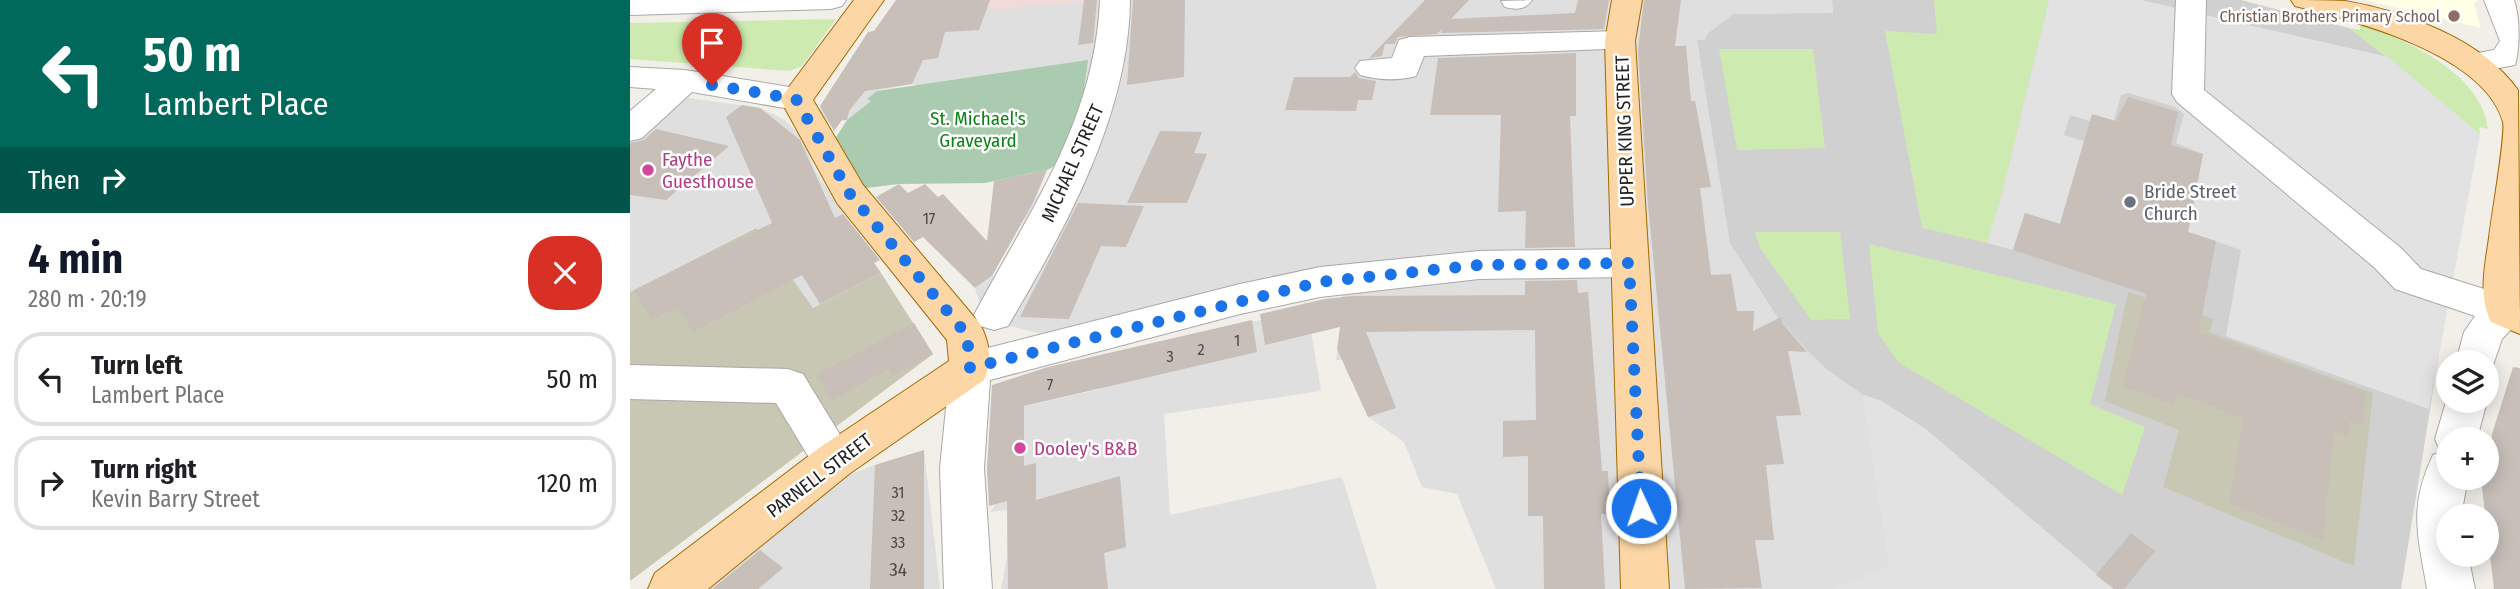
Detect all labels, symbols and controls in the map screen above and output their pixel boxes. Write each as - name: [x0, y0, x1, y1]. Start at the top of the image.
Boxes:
- place label: Christian Brothers Primary School: [2219, 7, 2440, 26]
- marker: Christian Brothers Primary School: [2446, 8, 2462, 24]
- pin: [682, 13, 742, 85]
- icon: arrive: [693, 24, 731, 62]
- text: 50 m: [143, 25, 241, 84]
- icon: left: [28, 28, 119, 119]
- street label: UPPER KING STREET: [1610, 55, 1639, 207]
- text: Lambert Place: [143, 85, 329, 123]
- street label: MICHAEL STREET: [1036, 101, 1109, 226]
- park label: St. Michael's Graveyard: [930, 107, 1026, 152]
- place label: Faythe Guesthouse: [662, 148, 754, 193]
- icon: right: [94, 161, 132, 199]
- marker: Faythe Guesthouse: [640, 162, 656, 178]
- text: Then: [28, 165, 80, 196]
- place label: Bride Street Church: [2144, 180, 2237, 225]
- marker: Bride Street Church: [2122, 194, 2138, 210]
- house number: 17: [923, 209, 936, 228]
- text: 4 min: [28, 234, 123, 284]
- button: close: [528, 236, 602, 310]
- text: 280 m · 20:19: [28, 285, 147, 313]
- house number: 1: [1234, 331, 1240, 350]
- house number: 2: [1197, 340, 1205, 359]
- house number: 3: [1166, 347, 1174, 366]
- text: Turn left: [91, 350, 183, 381]
- map controls: [2436, 350, 2499, 567]
- button: layers: [2436, 350, 2499, 413]
- icon: left: [32, 360, 70, 398]
- text: 50 m: [546, 364, 598, 395]
- house number: 7: [1047, 375, 1054, 394]
- text: Lambert Place: [91, 381, 224, 409]
- button: +: [2436, 427, 2499, 490]
- street label: PARNELL STREET: [762, 428, 877, 522]
- place label: Dooley's B&B: [1034, 437, 1137, 460]
- marker: Dooley's B&B: [1012, 440, 1028, 456]
- text: Turn right: [91, 454, 197, 485]
- icon: right: [32, 464, 70, 502]
- text: 120 m: [537, 468, 598, 499]
- position arrow: [1604, 471, 1678, 545]
- house number: 31: [891, 483, 905, 502]
- text: Kevin Barry Street: [91, 485, 260, 513]
- button: −: [2436, 504, 2499, 567]
- house number: 32: [891, 506, 905, 525]
- house number: 33: [891, 533, 905, 552]
- house number: 34: [889, 558, 907, 581]

